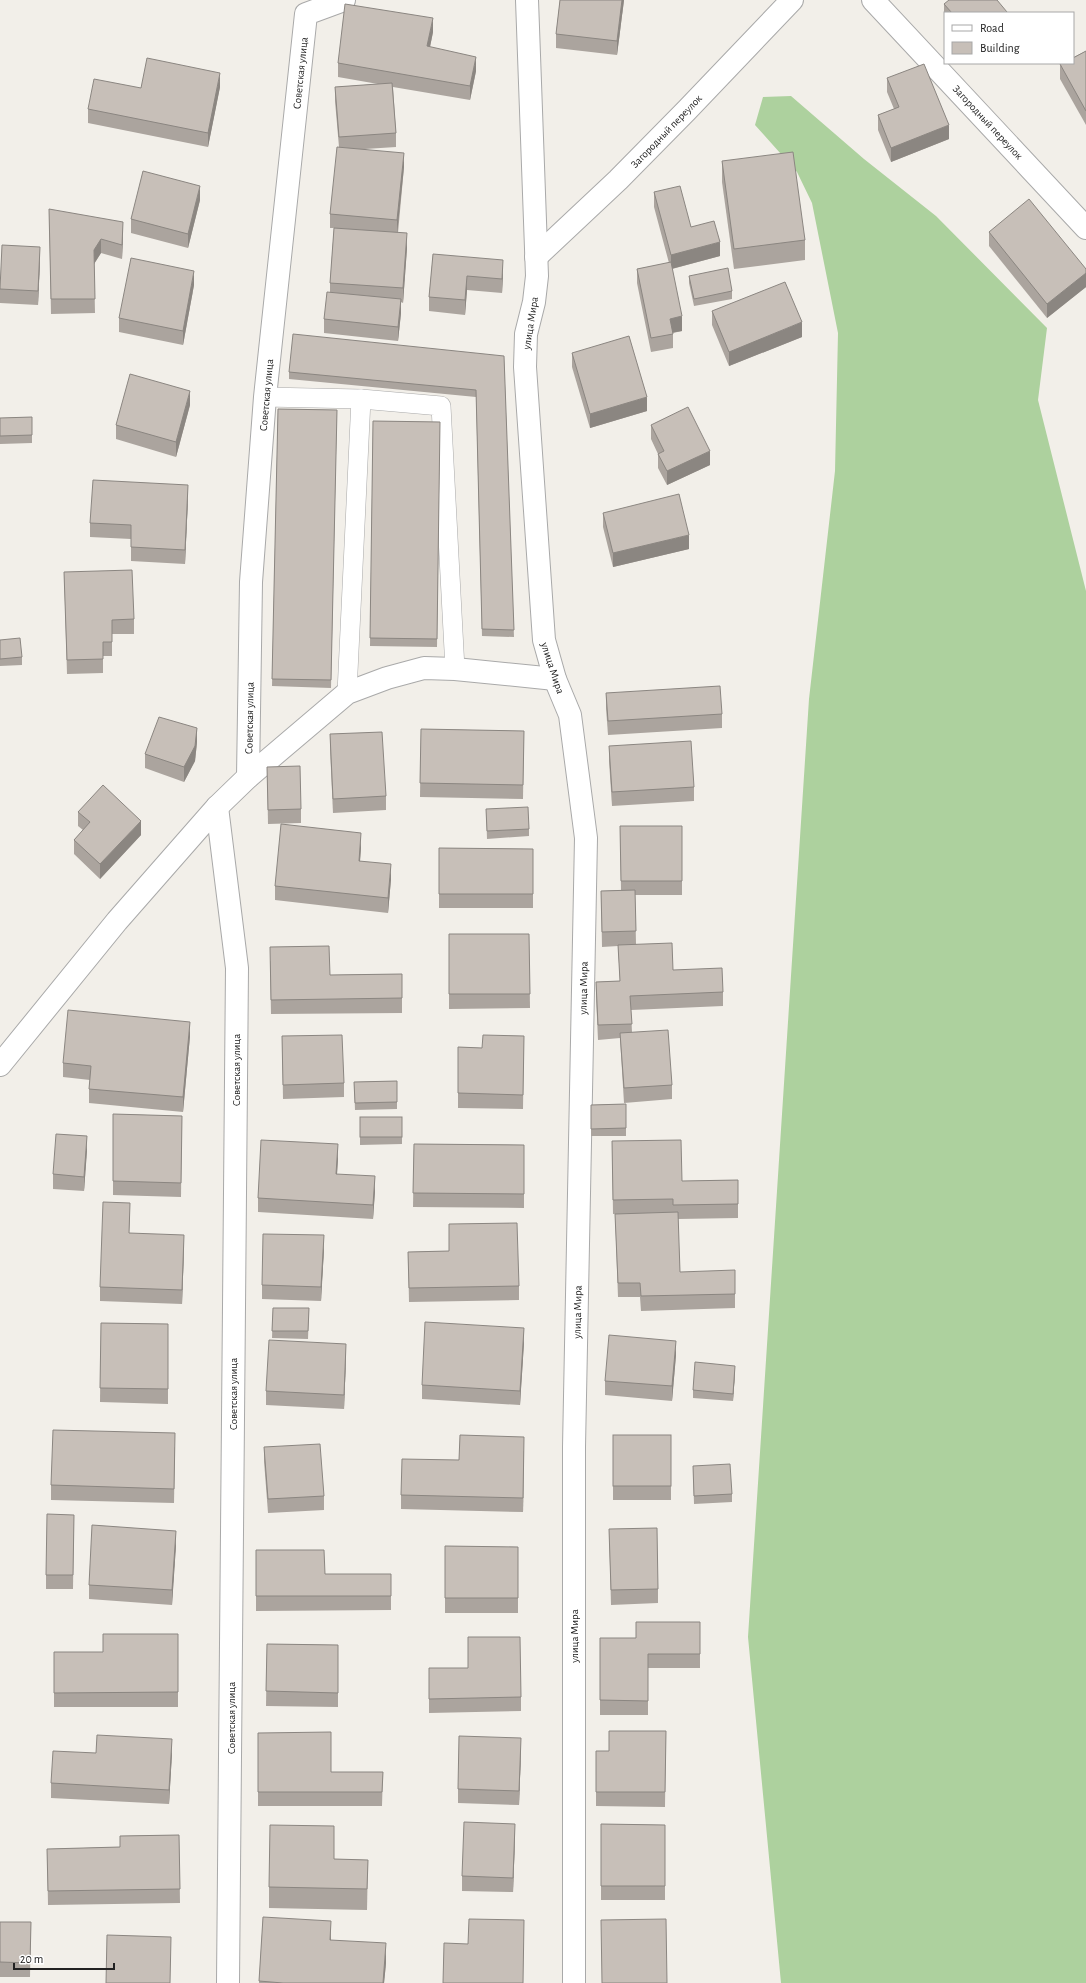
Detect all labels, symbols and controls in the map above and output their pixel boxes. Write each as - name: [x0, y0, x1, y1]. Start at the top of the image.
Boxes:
- legend: [944, 12, 1074, 64]
- text: Road: [980, 22, 1004, 34]
- street label: Советская улица: [291, 36, 310, 110]
- text: Building: [980, 42, 1020, 54]
- street label: Загородный переулок: [951, 83, 1025, 162]
- street label: Загородный переулок: [629, 93, 704, 170]
- street label: улица Мира: [521, 296, 540, 351]
- street label: Советская улица: [258, 358, 275, 432]
- street label: улица Мира: [539, 640, 566, 695]
- street label: Советская улица: [243, 682, 256, 754]
- street label: улица Мира: [578, 961, 589, 1016]
- street label: Советская улица: [231, 1034, 242, 1106]
- street label: улица Мира: [572, 1285, 583, 1340]
- street label: Советская улица: [228, 1358, 239, 1430]
- street label: улица Мира: [569, 1609, 580, 1664]
- street label: Советская улица: [226, 1682, 237, 1754]
- scale bar: [14, 1945, 114, 1971]
- text: 20 m: [20, 1953, 43, 1965]

